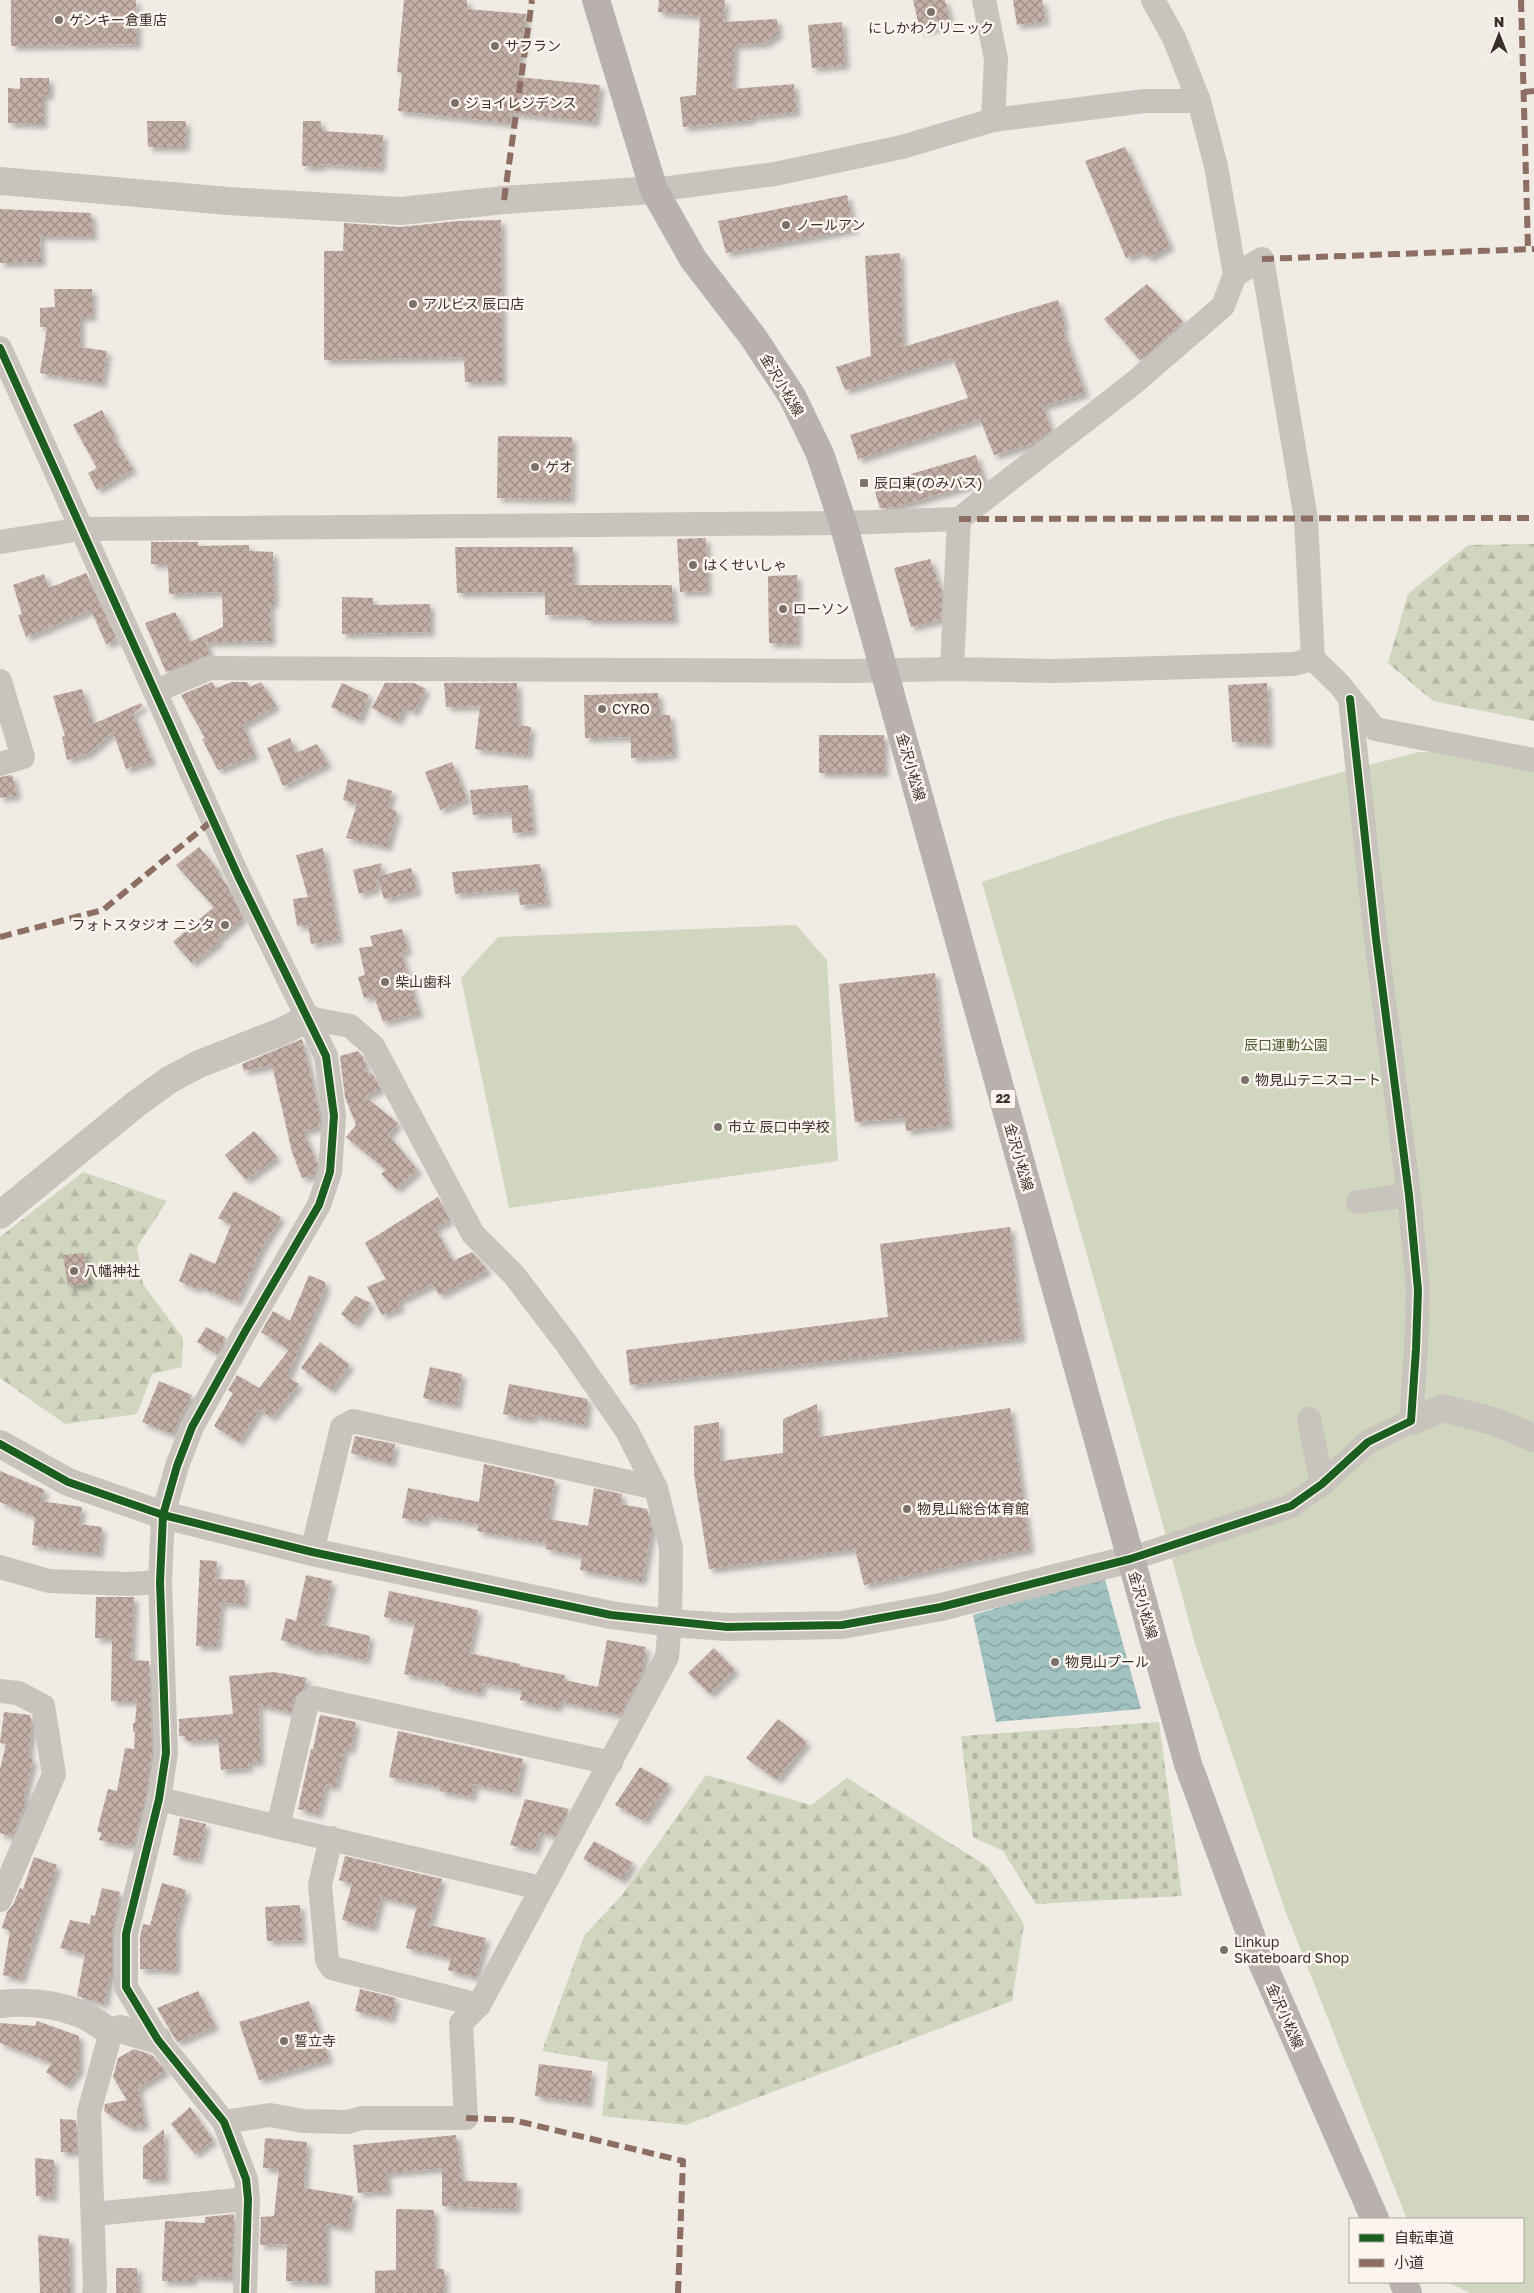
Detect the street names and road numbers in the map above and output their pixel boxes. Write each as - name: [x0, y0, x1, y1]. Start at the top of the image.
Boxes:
- street label: 金沢小松線: [757, 350, 808, 419]
- street label: 金沢小松線: [894, 731, 929, 803]
- road number: 22: [990, 1090, 1016, 1108]
- street label: 金沢小松線: [1002, 1121, 1037, 1193]
- street label: 金沢小松線: [1126, 1569, 1161, 1641]
- street label: 金沢小松線: [1263, 1980, 1307, 2051]

